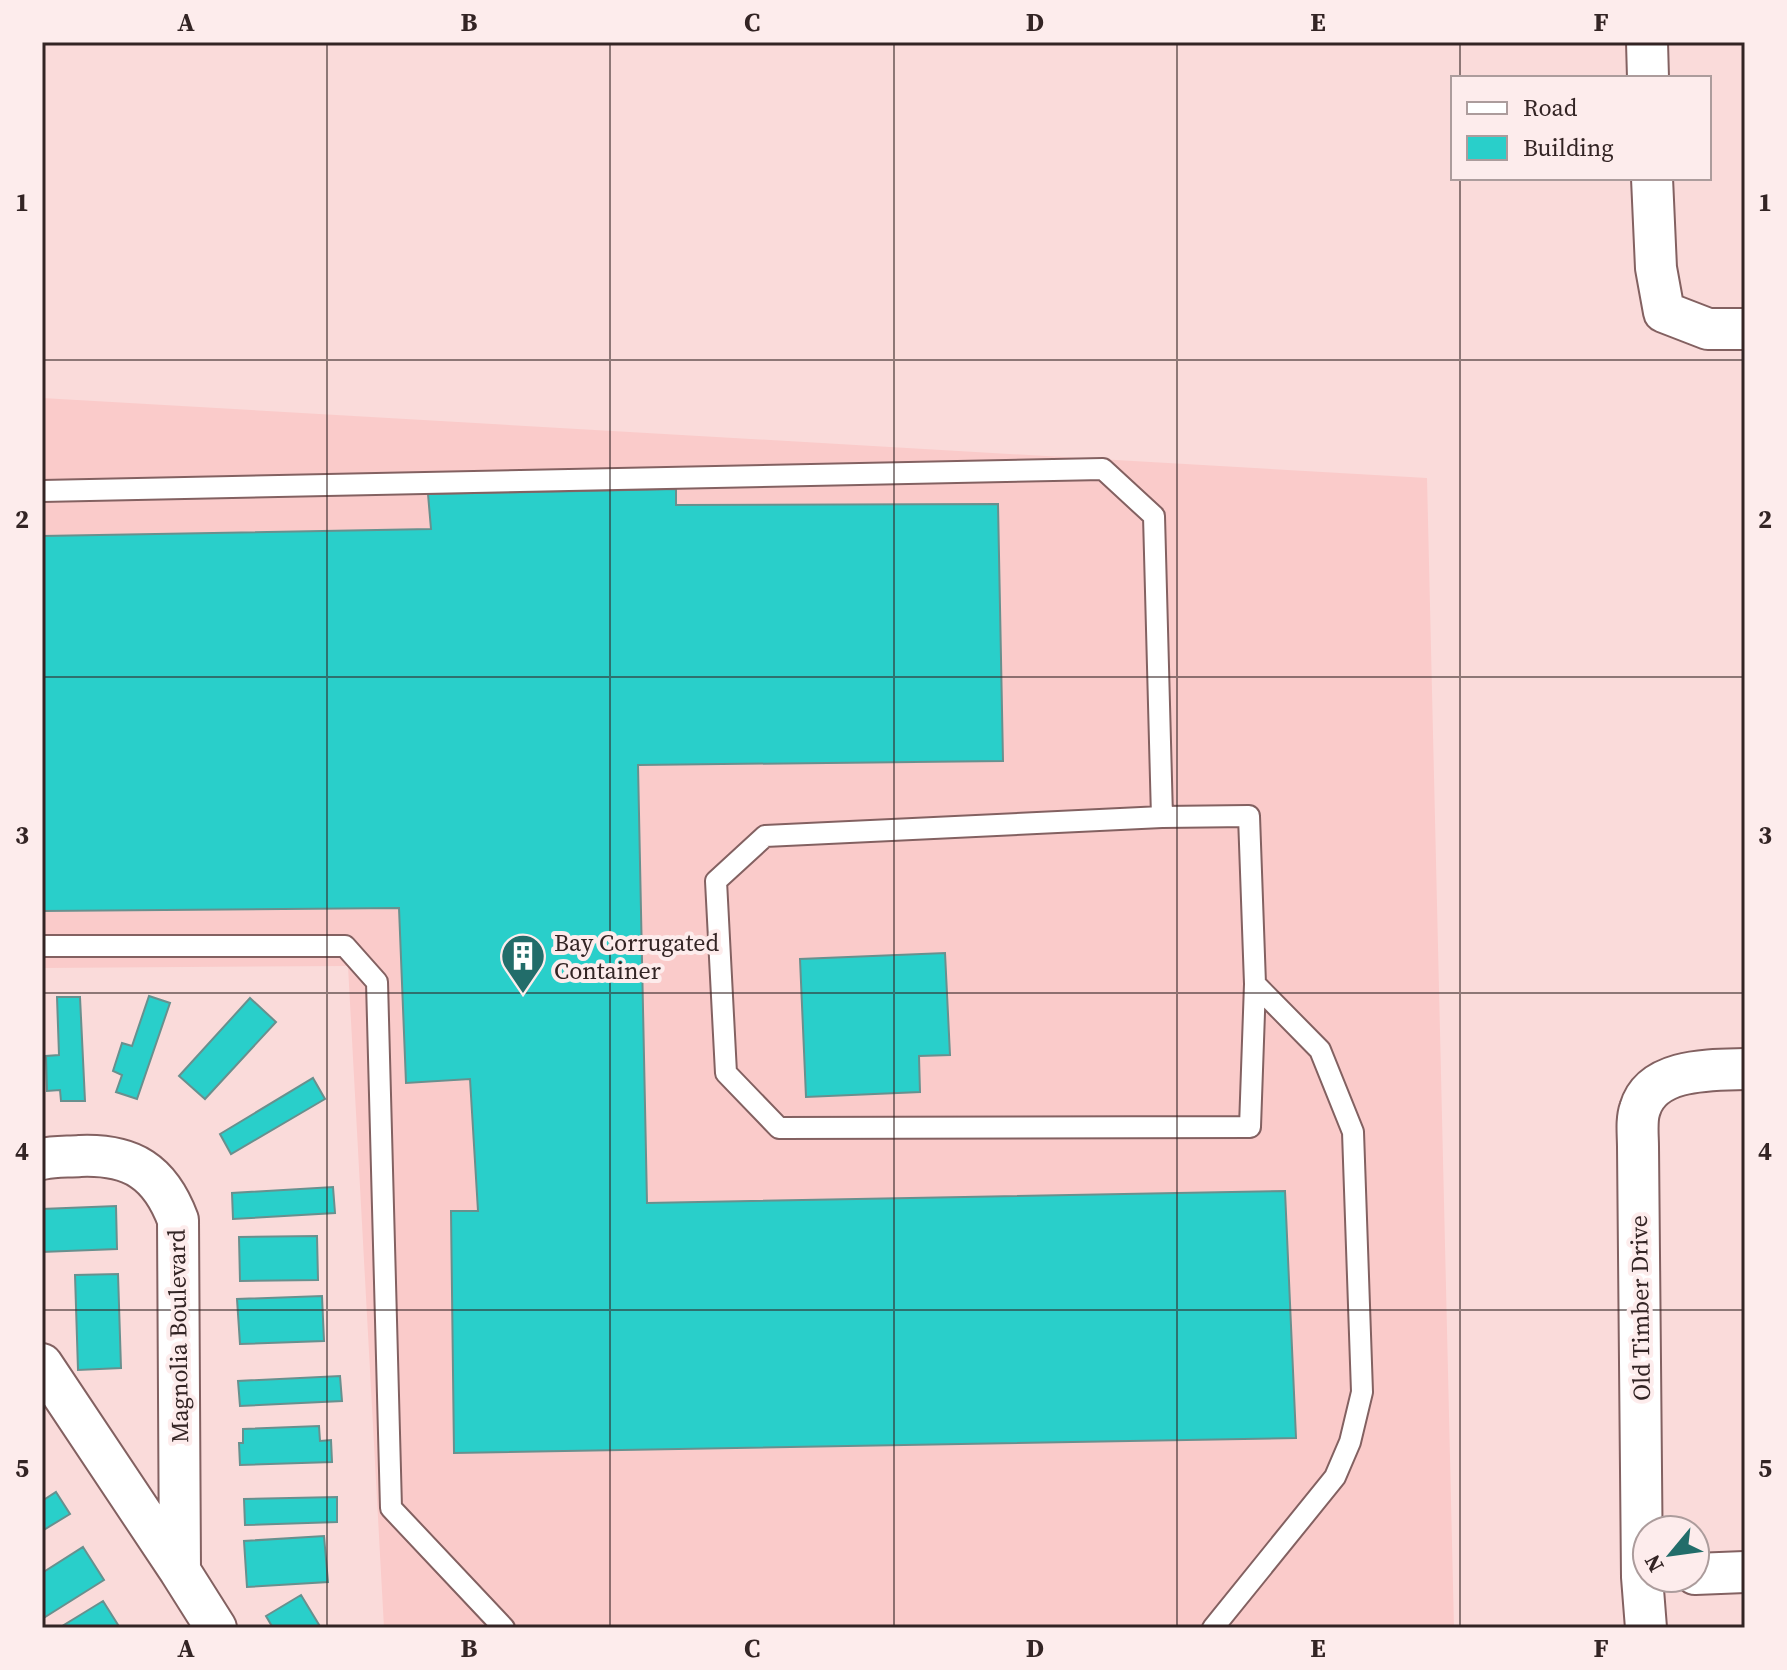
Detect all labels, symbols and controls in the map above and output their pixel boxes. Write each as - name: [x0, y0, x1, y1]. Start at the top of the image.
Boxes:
- text: A: [177, 4, 195, 40]
- text: B: [461, 4, 478, 40]
- text: C: [744, 4, 760, 40]
- text: D: [1026, 4, 1044, 40]
- text: E: [1310, 4, 1326, 40]
- text: F: [1593, 4, 1609, 40]
- legend: [1451, 76, 1711, 180]
- text: Road: [1523, 91, 1578, 124]
- text: Building: [1523, 131, 1614, 164]
- text: 1: [15, 184, 29, 220]
- text: 1: [1758, 184, 1772, 220]
- text: 2: [15, 501, 29, 537]
- text: 2: [1758, 501, 1772, 537]
- text: 3: [15, 817, 29, 853]
- text: 3: [1758, 817, 1772, 853]
- place label: Bay Corrugated Container: [554, 926, 720, 987]
- building icon: Bay Corrugated Container: [499, 932, 547, 995]
- text: 4: [15, 1133, 29, 1169]
- text: 4: [1758, 1133, 1772, 1169]
- street label: Old Timber Drive: [1622, 1215, 1658, 1401]
- street label: Magnolia Boulevard: [160, 1228, 196, 1443]
- text: 5: [15, 1450, 29, 1486]
- text: 5: [1758, 1450, 1772, 1486]
- north arrow: [1631, 1514, 1711, 1594]
- text: N: [1637, 1549, 1671, 1578]
- text: A: [177, 1630, 195, 1666]
- text: B: [461, 1630, 478, 1666]
- text: C: [744, 1630, 760, 1666]
- text: D: [1026, 1630, 1044, 1666]
- text: E: [1310, 1630, 1326, 1666]
- text: F: [1593, 1630, 1609, 1666]

